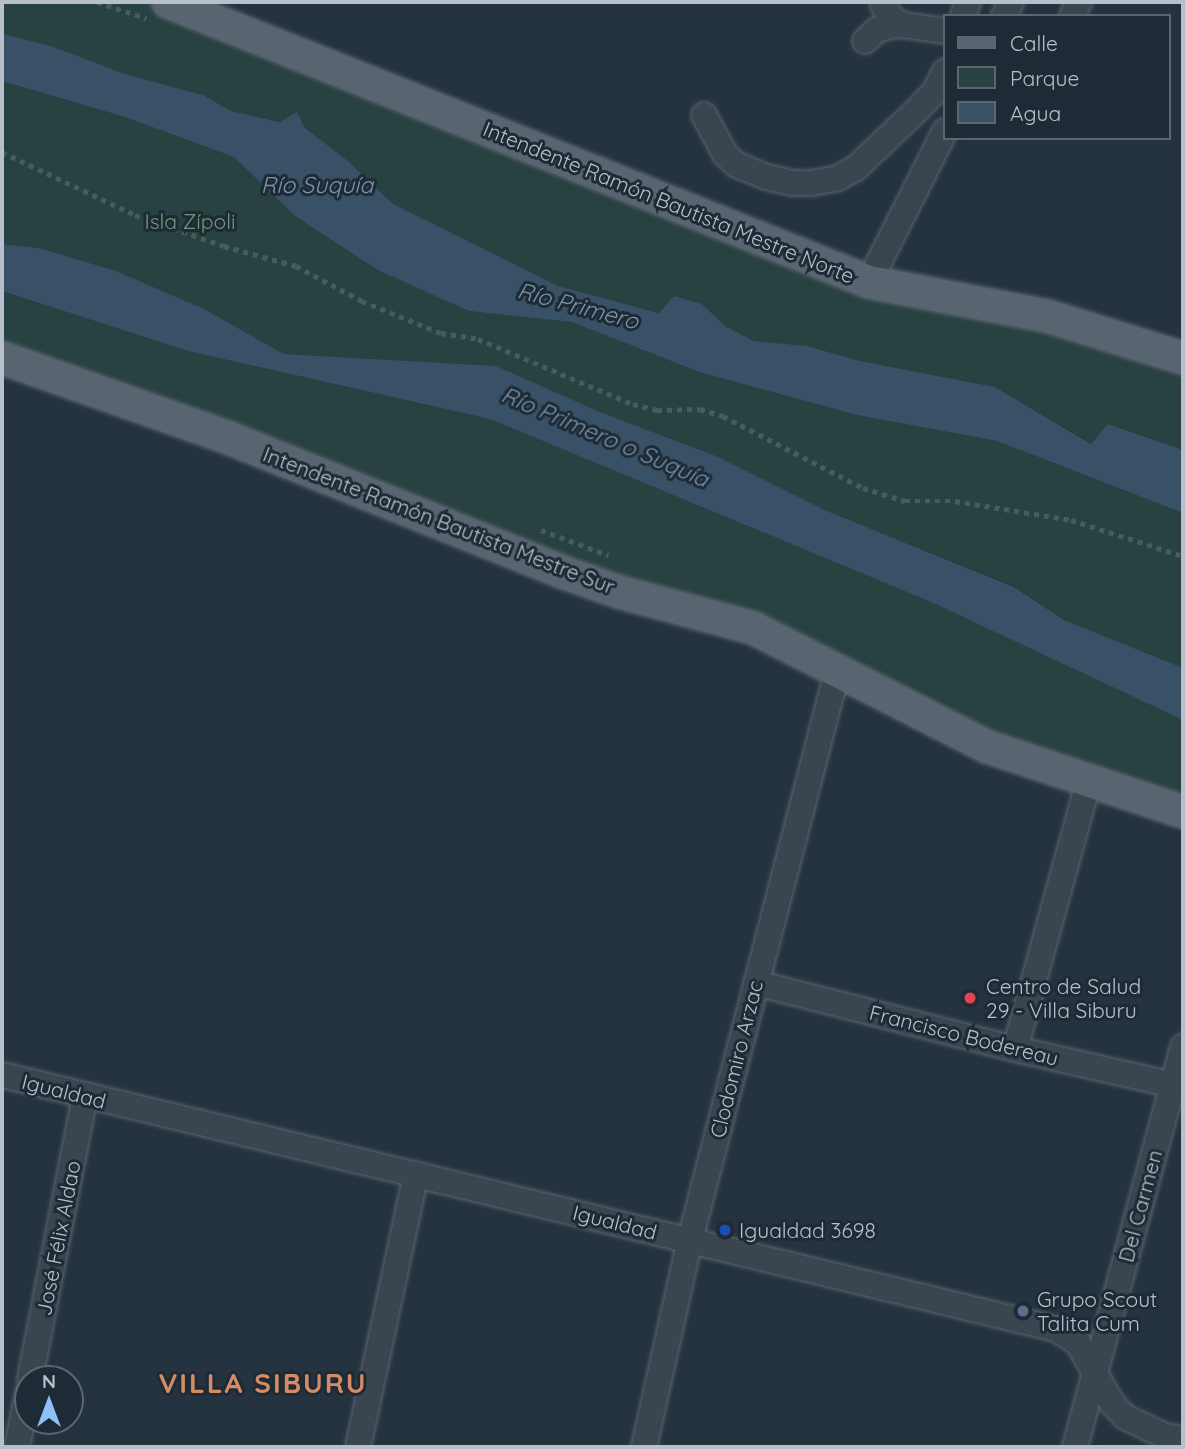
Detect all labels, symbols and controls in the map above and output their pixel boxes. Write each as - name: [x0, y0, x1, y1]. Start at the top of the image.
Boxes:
- legend: [944, 14, 1171, 140]
- text: Calle: [1010, 30, 1058, 56]
- text: Parque: [1010, 65, 1079, 91]
- text: Agua: [1010, 100, 1061, 126]
- street label: Intendente Ramón Bautista Mestre Norte: [480, 116, 858, 288]
- water label: Río Suquía: [261, 171, 373, 199]
- park label: Isla Zípoli: [144, 208, 236, 234]
- water label: Río Primero: [514, 277, 642, 335]
- water label: Río Primero o Suquía: [497, 381, 713, 493]
- street label: Intendente Ramón Bautista Mestre Sur: [260, 441, 618, 599]
- place label: Centro de Salud 29 - Villa Siburu: [986, 973, 1141, 1023]
- street label: Clodomiro Arzac: [704, 978, 768, 1140]
- marker: Centro de Salud 29 - Villa Siburu: [960, 988, 980, 1008]
- street label: Francisco Bodereau: [867, 999, 1061, 1071]
- street label: Igualdad: [19, 1068, 109, 1114]
- street label: Del Carmen: [1113, 1147, 1167, 1265]
- street label: José Félix Aldao: [31, 1158, 85, 1318]
- street label: Igualdad: [570, 1199, 660, 1245]
- place label: Igualdad 3698: [739, 1217, 876, 1243]
- marker: Igualdad 3698: [717, 1222, 733, 1238]
- place label: Grupo Scout Talita Cum: [1037, 1286, 1157, 1336]
- marker: Grupo Scout Talita Cum: [1015, 1303, 1031, 1319]
- north arrow: [14, 1365, 84, 1435]
- district label: VILLA SIBURU: [160, 1366, 366, 1400]
- text: N: [42, 1369, 56, 1393]

